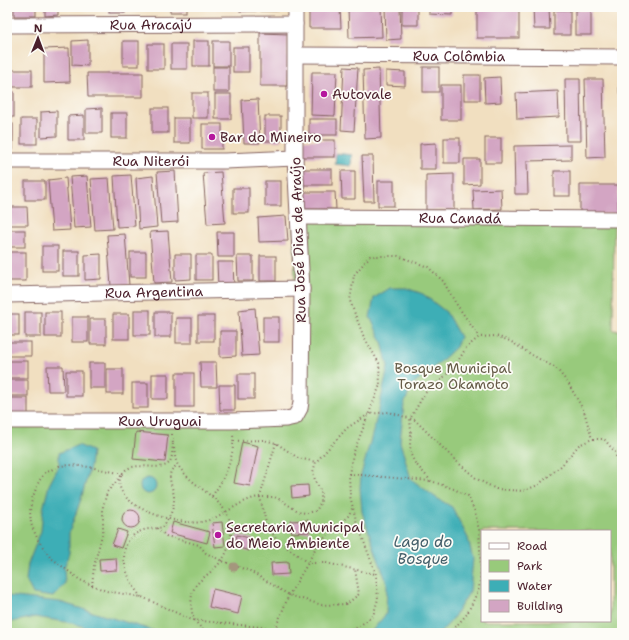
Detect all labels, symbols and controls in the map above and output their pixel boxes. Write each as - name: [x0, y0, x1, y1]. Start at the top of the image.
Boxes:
- street label: Rua Aracajú: [110, 15, 192, 34]
- north arrow: [18, 18, 58, 58]
- text: N: [34, 21, 43, 36]
- street label: Rua Colômbia: [413, 47, 506, 65]
- place label: Autovale: [332, 85, 392, 103]
- marker: Autovale: [319, 89, 329, 99]
- place label: Bar do Mineiro: [220, 128, 321, 146]
- marker: Bar do Mineiro: [207, 132, 217, 142]
- street label: Rua Niterói: [113, 152, 189, 170]
- street label: Rua José Dias de Araújo: [286, 157, 310, 323]
- street label: Rua Canadá: [419, 209, 502, 227]
- street label: Rua Argentina: [105, 282, 204, 302]
- park label: Bosque Municipal Torazo Okamoto: [395, 359, 512, 393]
- street label: Rua Uruguai: [118, 412, 202, 430]
- place label: Secretaria Municipal do Meio Ambiente: [226, 518, 365, 552]
- marker: Secretaria Municipal do Meio Ambiente: [213, 530, 223, 540]
- legend: [481, 530, 611, 622]
- water label: Lago do Bosque: [394, 532, 452, 569]
- text: Road: [517, 538, 548, 554]
- text: Park: [517, 558, 543, 574]
- text: Water: [517, 578, 553, 594]
- text: Building: [517, 598, 563, 614]

